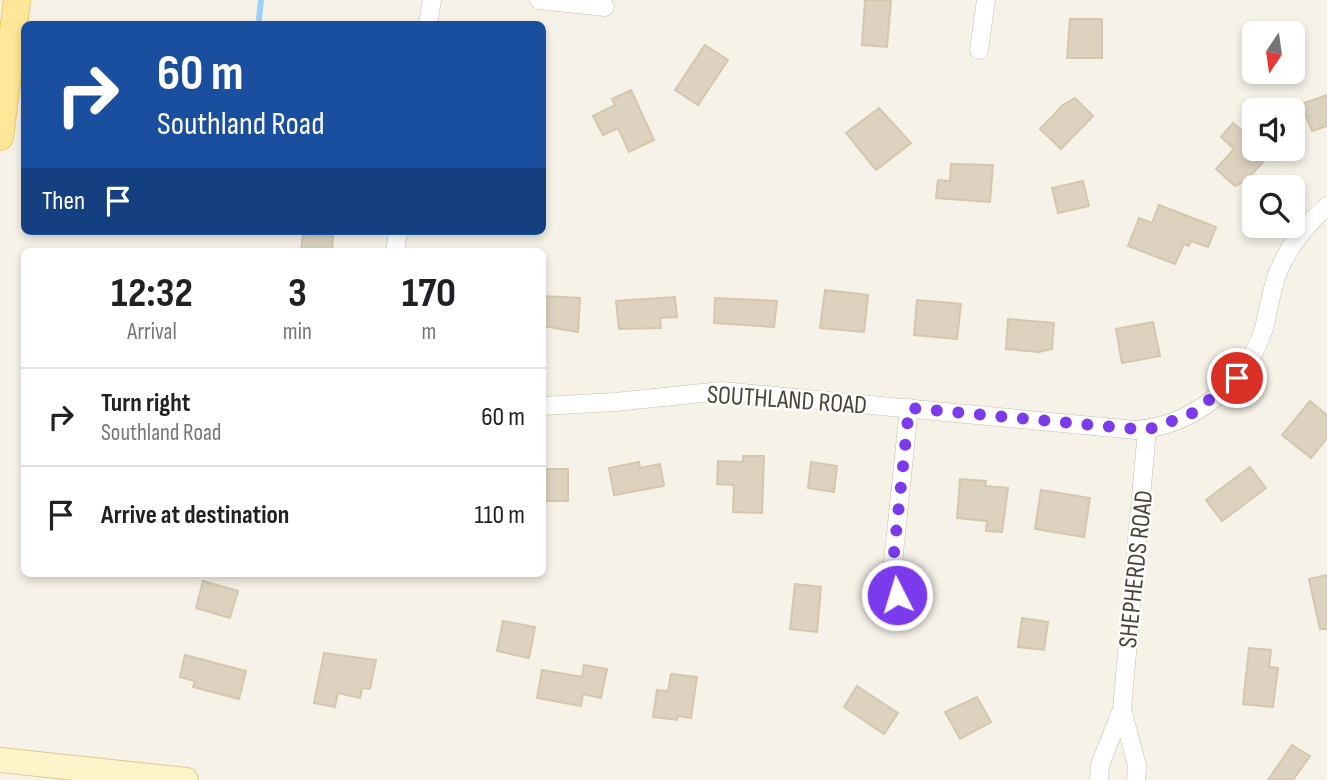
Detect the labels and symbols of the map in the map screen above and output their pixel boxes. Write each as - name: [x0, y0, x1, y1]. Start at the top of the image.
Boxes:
- north arrow: [1242, 21, 1306, 84]
- pin: [1207, 348, 1267, 408]
- street label: SOUTHLAND ROAD: [706, 379, 868, 422]
- street label: SHEPHERDS ROAD: [1113, 489, 1160, 649]
- position arrow: [860, 558, 934, 632]

